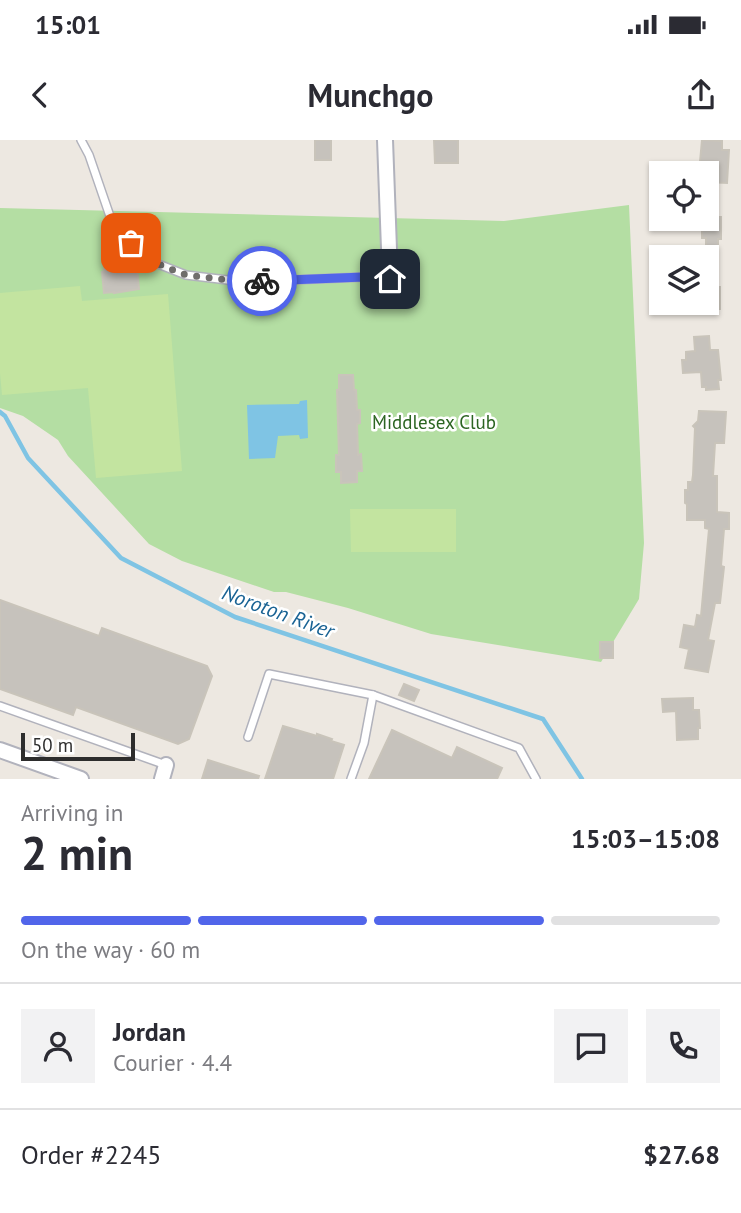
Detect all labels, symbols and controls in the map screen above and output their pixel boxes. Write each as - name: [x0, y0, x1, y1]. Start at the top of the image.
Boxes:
- text: 15:01: [35, 8, 101, 41]
- text: Munchgo: [308, 74, 433, 116]
- icon: back: [21, 76, 59, 114]
- icon: share: [682, 76, 720, 114]
- map controls: [649, 161, 719, 315]
- button: locate: [649, 161, 719, 231]
- pin: [101, 213, 161, 273]
- icon: bag: [112, 224, 150, 262]
- button: layers: [649, 245, 719, 315]
- courier: [227, 246, 297, 316]
- pin: [360, 249, 420, 309]
- icon: home: [371, 260, 409, 298]
- icon: bike: [243, 262, 281, 300]
- park label: Middlesex Club: [372, 410, 496, 434]
- water label: Noroton River: [218, 579, 340, 645]
- scale bar: [21, 730, 135, 762]
- text: 50 m: [32, 733, 73, 757]
- text: Arriving in: [21, 798, 123, 827]
- text: 15:03–15:08: [571, 822, 720, 855]
- text: 2 min: [21, 823, 133, 883]
- text: On the way · 60 m: [21, 935, 200, 964]
- button: person: [21, 1009, 95, 1083]
- button: chat: [554, 1009, 628, 1083]
- button: phone: [646, 1009, 720, 1083]
- text: Jordan: [113, 1015, 186, 1048]
- text: Courier · 4.4: [113, 1048, 232, 1077]
- text: Order #2245: [21, 1138, 161, 1171]
- text: $27.68: [643, 1138, 720, 1171]

